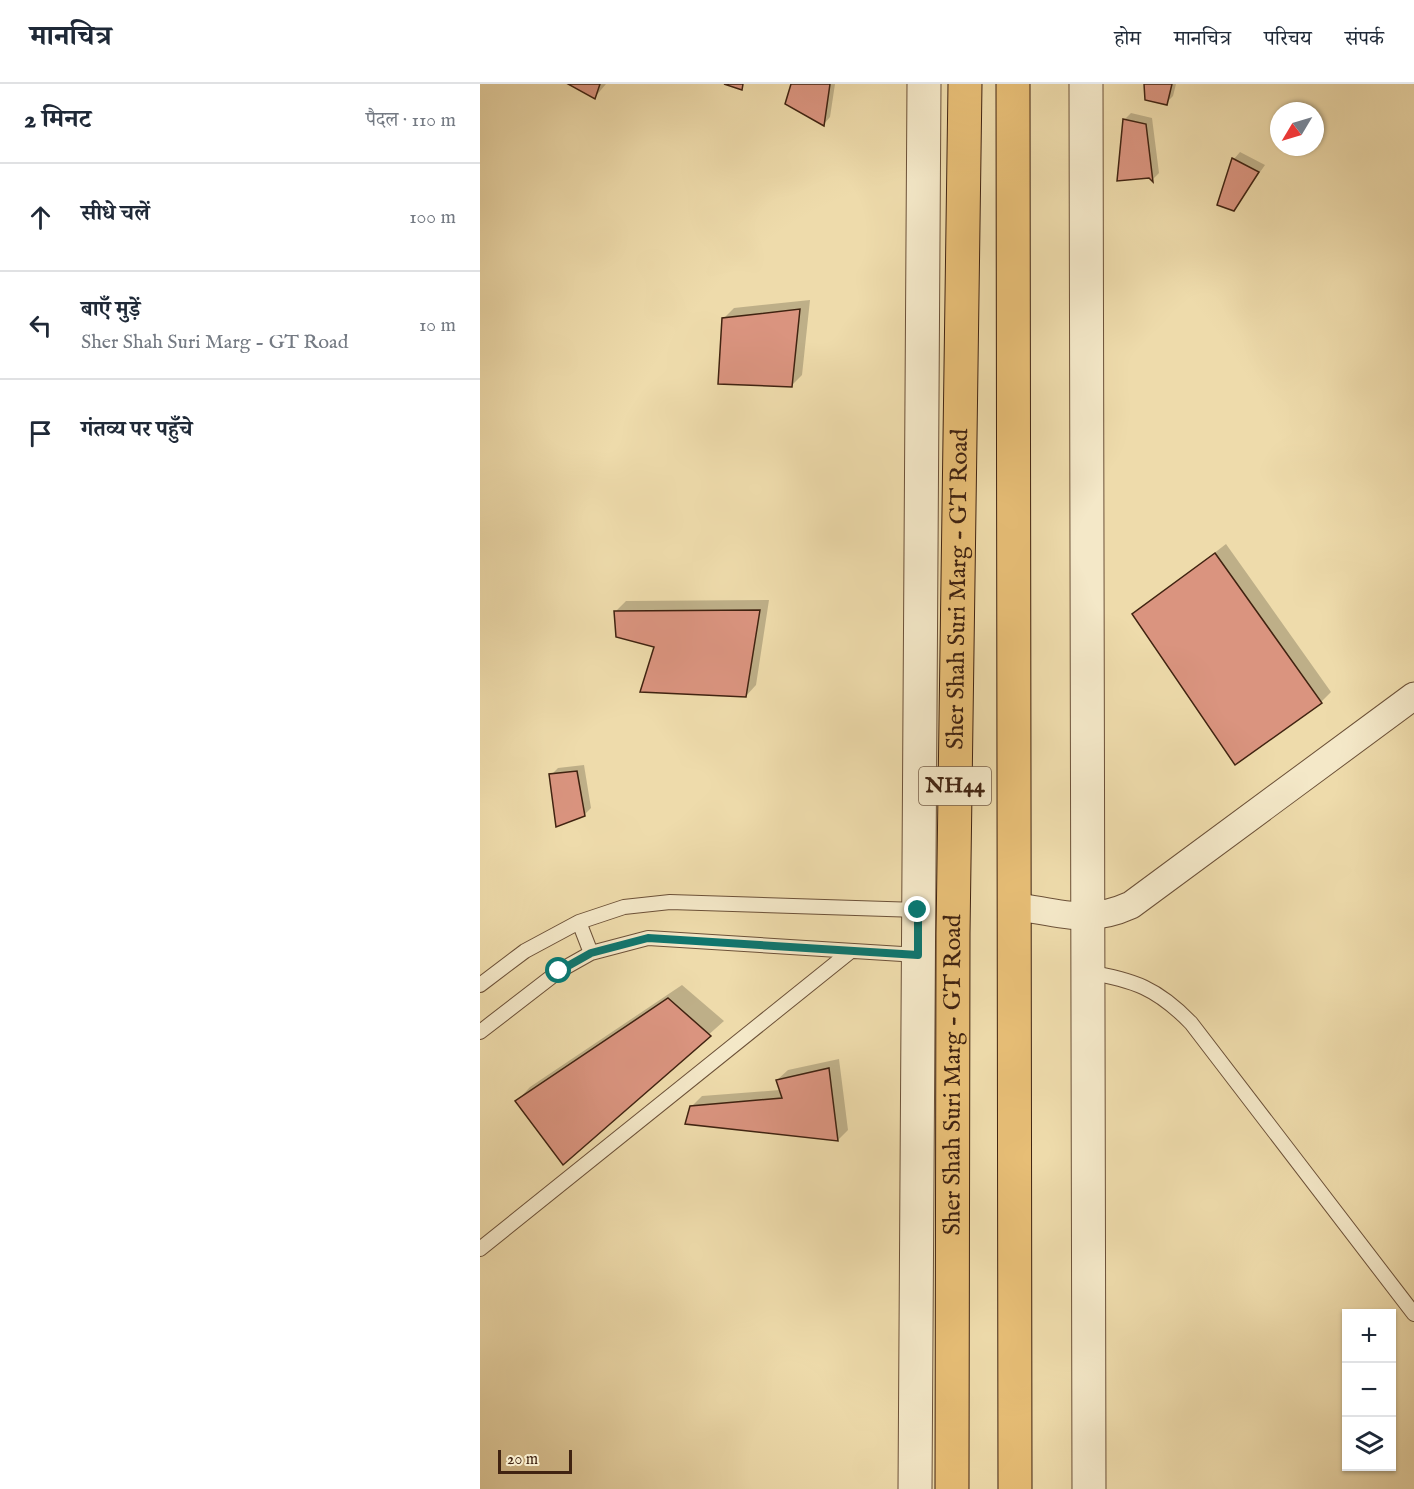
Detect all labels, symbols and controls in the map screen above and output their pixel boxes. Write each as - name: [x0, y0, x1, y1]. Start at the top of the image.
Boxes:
- text: मानचित्र: [30, 20, 112, 55]
- text: होम: [1114, 26, 1141, 53]
- text: मानचित्र: [1174, 26, 1231, 53]
- text: परिचय: [1264, 26, 1312, 53]
- text: संपर्क: [1345, 26, 1384, 53]
- north arrow: [1270, 102, 1324, 156]
- text: 2 मिनट: [24, 103, 91, 136]
- text: पैदल · 110 m: [366, 108, 456, 133]
- text: सीधे चलें: [81, 200, 150, 228]
- icon: ahead: [24, 201, 57, 234]
- text: 100 m: [409, 205, 456, 230]
- text: बाएँ मुड़ें: [81, 296, 140, 324]
- icon: left: [24, 309, 57, 342]
- text: 10 m: [419, 313, 456, 338]
- text: Sher Shah Suri Marg - GT Road: [81, 330, 348, 355]
- text: गंतव्य पर पहुँचे: [81, 416, 192, 444]
- icon: arrive: [24, 417, 57, 450]
- street label: Sher Shah Suri Marg - GT Road: [940, 428, 976, 750]
- road number: NH44: [919, 767, 991, 805]
- route end: [904, 896, 930, 922]
- street label: Sher Shah Suri Marg - GT Road: [937, 914, 969, 1236]
- route start: [545, 957, 571, 983]
- map controls: [1342, 1309, 1396, 1471]
- button: +: [1342, 1309, 1396, 1363]
- button: −: [1342, 1363, 1396, 1417]
- button: layers: [1342, 1417, 1396, 1471]
- scale bar: [498, 1447, 572, 1474]
- text: 20 m: [507, 1450, 538, 1470]

